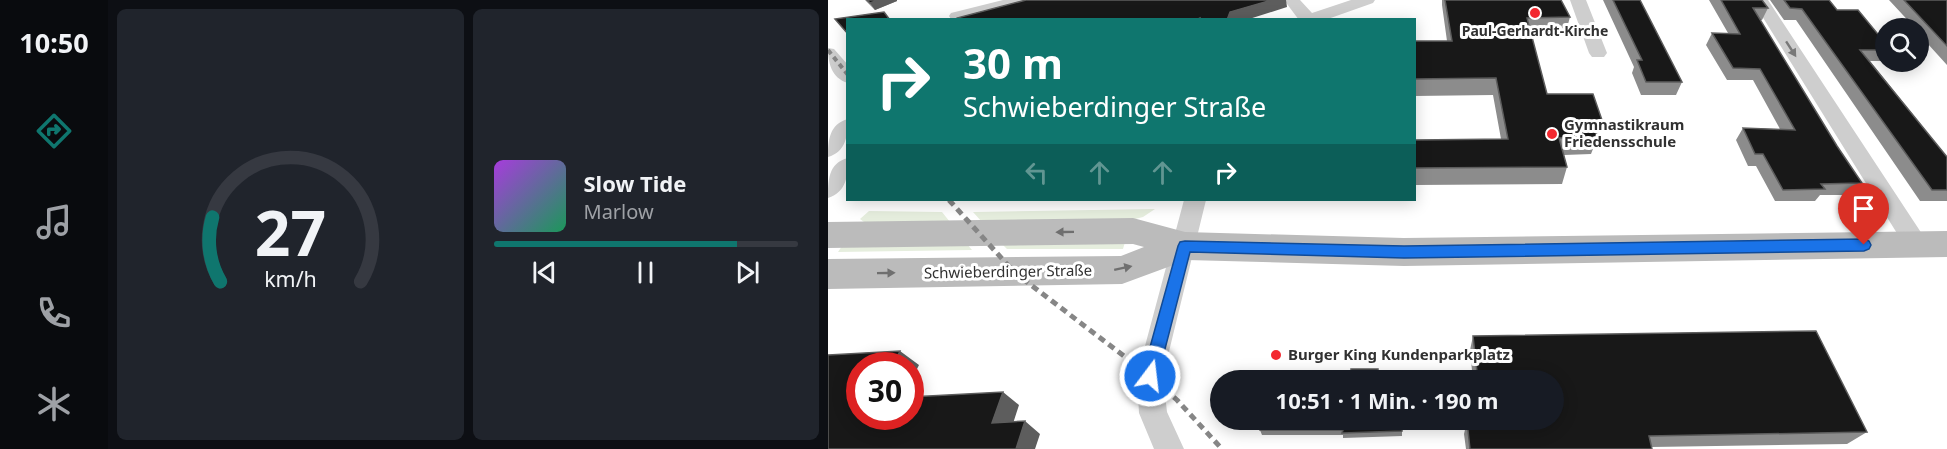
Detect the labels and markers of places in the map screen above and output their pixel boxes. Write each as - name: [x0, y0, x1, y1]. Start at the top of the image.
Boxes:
- marker: Paul-Gerhardt-Kirche: [1528, 6, 1542, 20]
- place label: Paul-Gerhardt-Kirche: [1462, 21, 1608, 40]
- place label: Gymnastikraum Friedensschule: [1564, 114, 1684, 151]
- marker: Gymnastikraum Friedensschule: [1545, 127, 1559, 141]
- pin: [1838, 183, 1889, 245]
- place label: Burger King Kundenparkplatz: [1288, 344, 1510, 364]
- marker: Burger King Kundenparkplatz: [1269, 348, 1283, 362]

